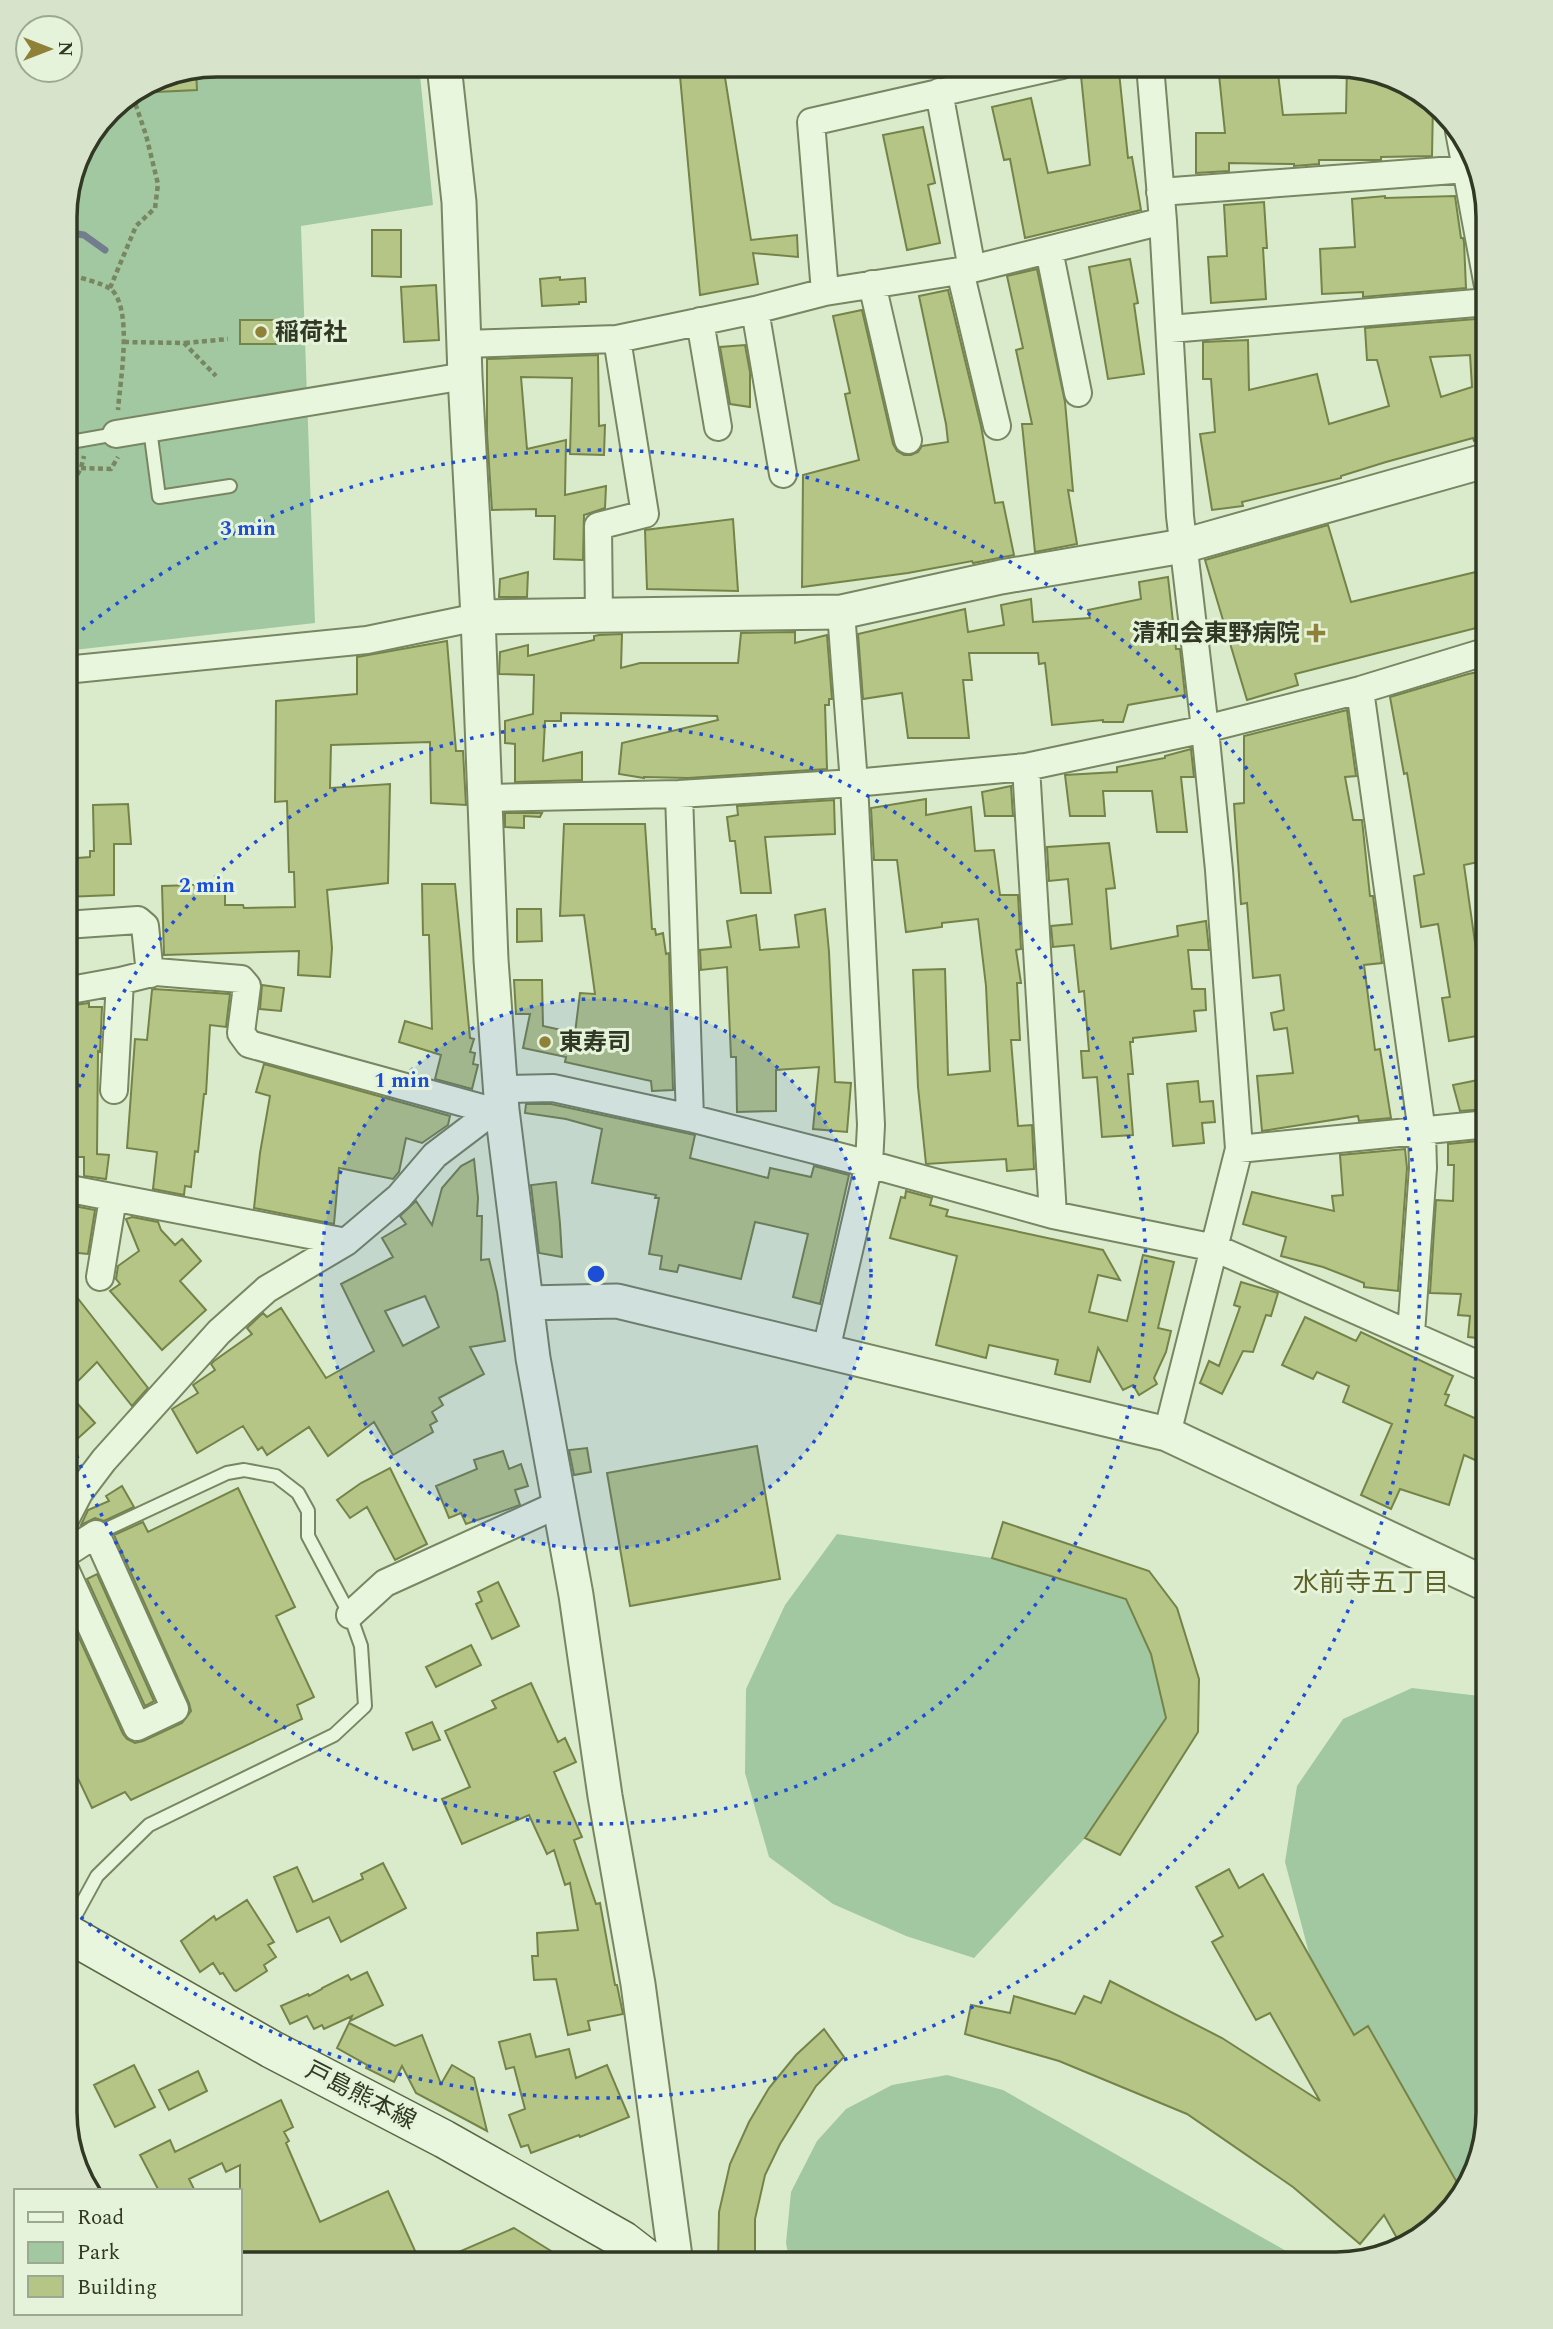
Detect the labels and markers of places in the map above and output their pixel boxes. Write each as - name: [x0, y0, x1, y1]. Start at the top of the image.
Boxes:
- place label: 稲荷社: [275, 315, 347, 351]
- marker: 稲荷社: [253, 324, 269, 340]
- place label: 清和会東野病院: [1132, 616, 1300, 652]
- marker: 清和会東野病院: [1306, 623, 1326, 643]
- place label: 東寿司: [559, 1025, 631, 1061]
- marker: 東寿司: [537, 1034, 553, 1050]
- centre of rings: [584, 1262, 608, 1286]

